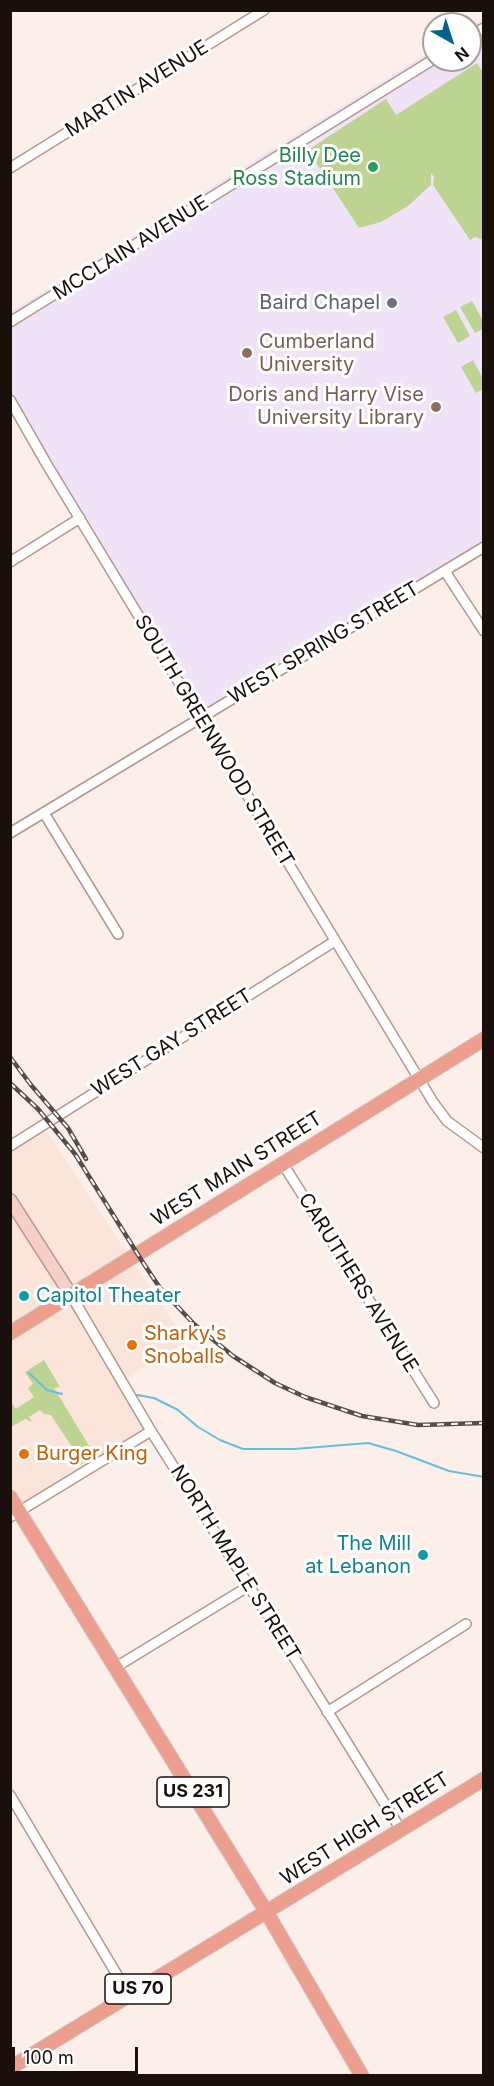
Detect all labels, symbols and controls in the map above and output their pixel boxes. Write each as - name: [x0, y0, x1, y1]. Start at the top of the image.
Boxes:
- north arrow: [422, 12, 482, 72]
- street label: MARTIN AVENUE: [61, 35, 213, 143]
- text: N: [451, 43, 473, 66]
- place label: Billy Dee Ross Stadium: [233, 144, 361, 191]
- marker: Billy Dee Ross Stadium: [366, 160, 380, 174]
- street label: MCCLAIN AVENUE: [49, 190, 213, 306]
- place label: Baird Chapel: [259, 291, 380, 315]
- marker: Baird Chapel: [385, 296, 399, 310]
- place label: Cumberland University: [259, 330, 375, 377]
- marker: Cumberland University: [240, 346, 254, 360]
- place label: Doris and Harry Vise University Library: [228, 383, 424, 430]
- marker: Doris and Harry Vise University Library: [429, 400, 443, 414]
- street label: WEST SPRING STREET: [224, 577, 424, 709]
- street label: SOUTH GREENWOOD STREET: [129, 611, 299, 871]
- street label: WEST GAY STREET: [87, 984, 257, 1102]
- street label: WEST MAIN STREET: [147, 1107, 327, 1231]
- street label: CARUTHERS AVENUE: [293, 1189, 423, 1377]
- place label: Capitol Theater: [36, 1284, 181, 1308]
- marker: Capitol Theater: [17, 1289, 31, 1303]
- place label: Sharky's Snoballs: [144, 1322, 226, 1369]
- marker: Sharky's Snoballs: [125, 1338, 139, 1352]
- place label: Burger King: [36, 1442, 148, 1466]
- marker: Burger King: [17, 1447, 31, 1461]
- street label: NORTH MAPLE STREET: [165, 1461, 305, 1665]
- place label: The Mill at Lebanon: [305, 1532, 411, 1579]
- marker: The Mill at Lebanon: [416, 1548, 430, 1562]
- street label: WEST HIGH STREET: [276, 1767, 454, 1891]
- road number: US 231: [157, 1777, 229, 1807]
- road number: US 70: [105, 1974, 171, 2004]
- scale bar: [15, 2035, 141, 2073]
- text: 100 m: [23, 2047, 74, 2068]

